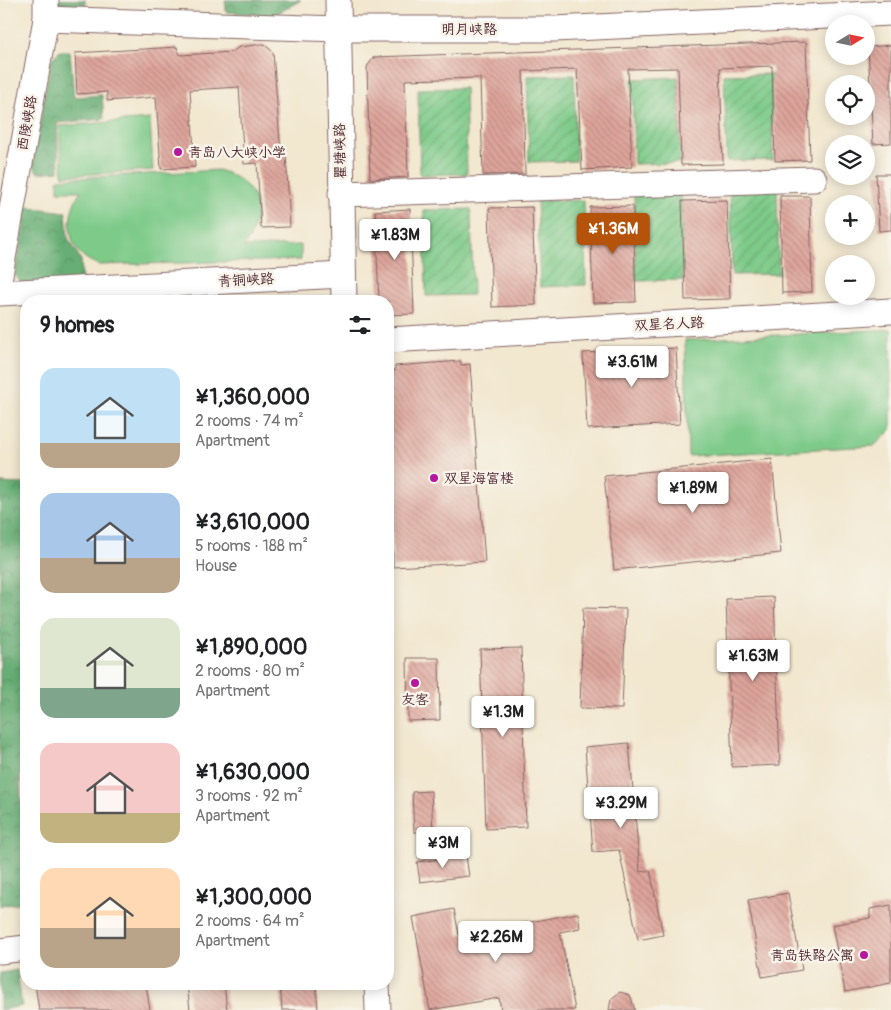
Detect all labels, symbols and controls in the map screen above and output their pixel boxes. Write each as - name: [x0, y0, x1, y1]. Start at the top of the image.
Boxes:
- north arrow: [825, 15, 875, 65]
- map controls: [825, 15, 875, 305]
- street label: 明月峡路: [441, 21, 497, 38]
- button: locate: [825, 75, 875, 125]
- street label: 西陵峡路: [14, 94, 40, 152]
- street label: 瞿塘峡路: [331, 123, 349, 179]
- button: layers: [825, 135, 875, 185]
- place label: 青岛八大峡小学: [188, 144, 286, 161]
- marker: 青岛八大峡小学: [172, 146, 184, 158]
- button: +: [825, 195, 875, 245]
- pin: ¥1.36M: [572, 212, 654, 255]
- pin: ¥1.83M: [354, 218, 436, 261]
- text: ¥1.36M: [588, 219, 638, 239]
- text: ¥1.83M: [370, 225, 420, 245]
- button: −: [825, 255, 875, 305]
- street label: 青铜峡路: [218, 270, 274, 290]
- icon: filters: [346, 311, 374, 339]
- text: 9 homes: [40, 312, 114, 339]
- street label: 双星名人路: [634, 314, 704, 334]
- pin: ¥3.61M: [591, 346, 673, 388]
- text: ¥3.61M: [607, 352, 657, 372]
- text: ¥1,360,000: [195, 384, 310, 411]
- icon: home: [80, 388, 140, 448]
- text: 2 rooms · 74 m²: [195, 411, 304, 431]
- text: Apartment: [195, 431, 270, 451]
- place label: 双星海富楼: [444, 470, 514, 487]
- marker: 双星海富楼: [428, 472, 440, 484]
- pin: ¥1.89M: [652, 472, 734, 514]
- text: ¥1.89M: [669, 478, 717, 498]
- text: ¥3,610,000: [195, 509, 310, 536]
- icon: home: [80, 513, 140, 573]
- text: 5 rooms · 188 m²: [195, 536, 308, 556]
- text: House: [195, 556, 237, 576]
- text: ¥1,890,000: [195, 634, 307, 661]
- icon: home: [80, 638, 140, 698]
- pin: ¥1.63M: [712, 640, 794, 682]
- text: ¥1.63M: [728, 646, 778, 666]
- text: 2 rooms · 80 m²: [195, 661, 305, 681]
- marker: 友客: [409, 677, 421, 689]
- text: Apartment: [195, 681, 270, 701]
- place label: 友客: [401, 691, 429, 708]
- pin: ¥1.3M: [468, 696, 538, 738]
- text: ¥1.3M: [482, 702, 524, 722]
- text: ¥1,630,000: [195, 759, 310, 786]
- icon: home: [80, 763, 140, 823]
- text: 3 rooms · 92 m²: [195, 786, 303, 806]
- pin: ¥3.29M: [580, 786, 662, 829]
- text: ¥3.29M: [595, 793, 647, 813]
- text: Apartment: [195, 806, 270, 826]
- pin: ¥3M: [419, 826, 467, 869]
- text: ¥3M: [427, 833, 459, 853]
- text: ¥1,300,000: [195, 884, 312, 911]
- icon: home: [80, 888, 140, 948]
- text: 2 rooms · 64 m²: [195, 911, 305, 931]
- pin: ¥2.26M: [455, 920, 537, 963]
- text: ¥2.26M: [469, 927, 523, 947]
- text: Apartment: [195, 931, 270, 951]
- place label: 青岛铁路公寓: [770, 947, 854, 964]
- marker: 青岛铁路公寓: [858, 949, 870, 961]

